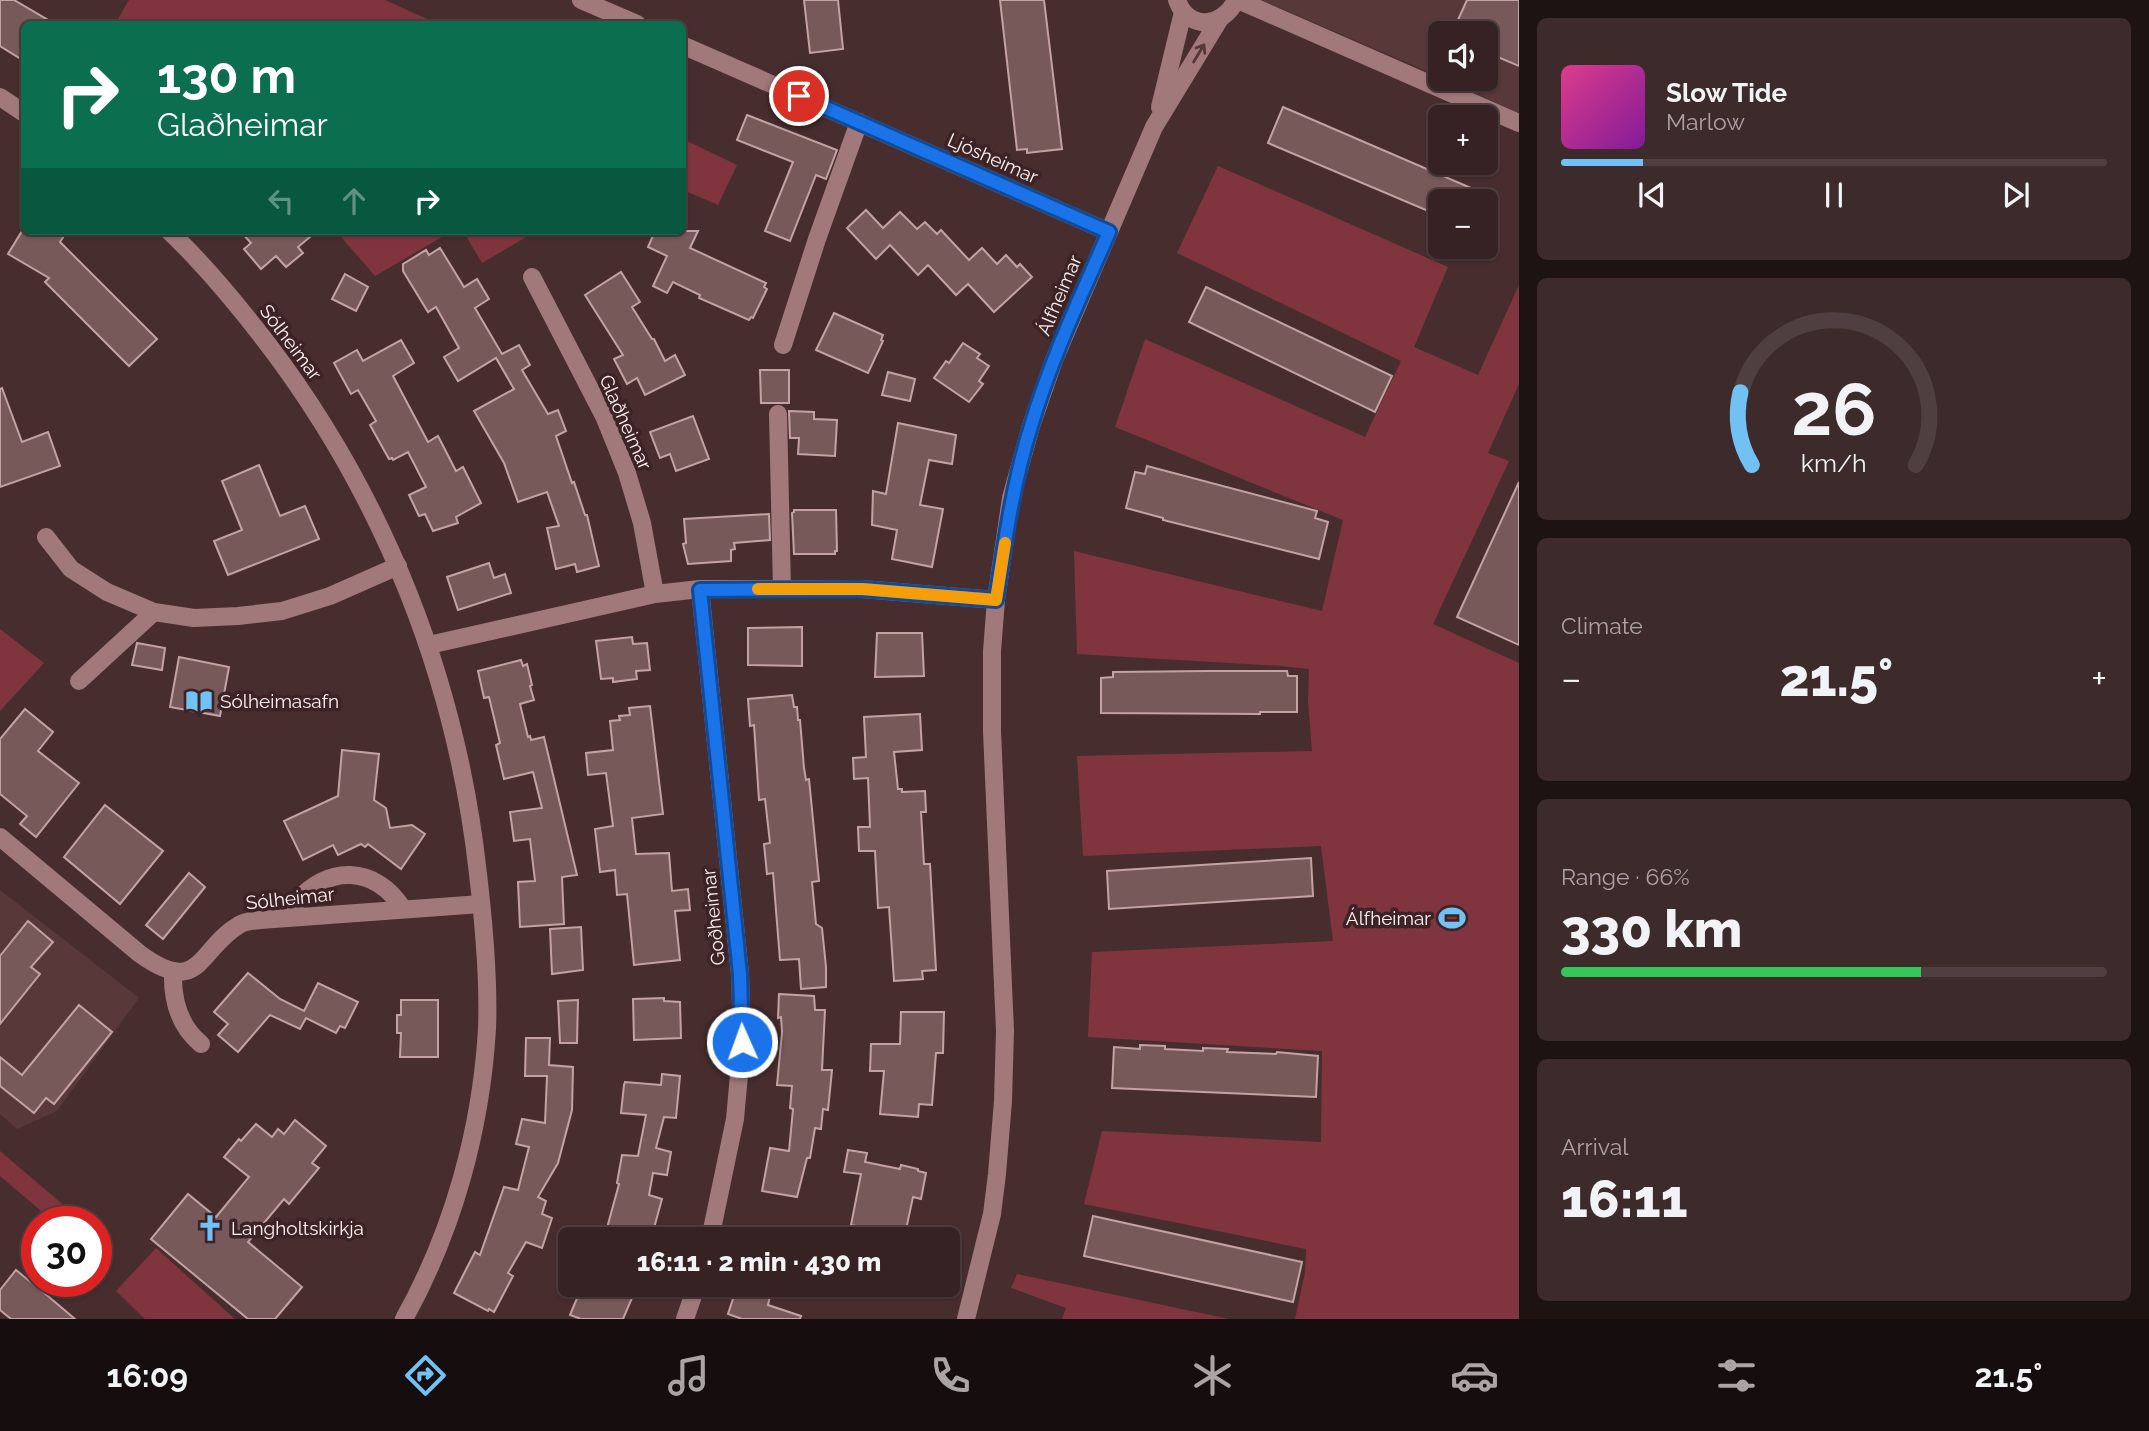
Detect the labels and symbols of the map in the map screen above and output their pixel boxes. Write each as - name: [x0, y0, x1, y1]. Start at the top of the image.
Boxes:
- one-way arrow: [1193, 43, 1207, 63]
- pin: [769, 66, 829, 126]
- street label: Ljósheimar: [944, 128, 1042, 188]
- street label: Álfheimar: [1032, 251, 1086, 338]
- street label: Sólheimar: [255, 300, 327, 384]
- street label: Glaðheimar: [595, 371, 657, 473]
- library icon: Sólheimasafn: [184, 686, 214, 716]
- place label: Sólheimasafn: [220, 690, 339, 712]
- street label: Goðheimar: [697, 867, 729, 966]
- street label: Sólheimar: [245, 882, 336, 914]
- sports icon: Álfheimar: [1437, 903, 1467, 933]
- place label: Álfheimar: [1346, 907, 1431, 929]
- position arrow: [705, 1005, 779, 1079]
- speed limit sign: 30: [21, 1206, 112, 1297]
- church icon: Langholtskirkja: [195, 1213, 225, 1243]
- place label: Langholtskirkja: [231, 1217, 364, 1239]

